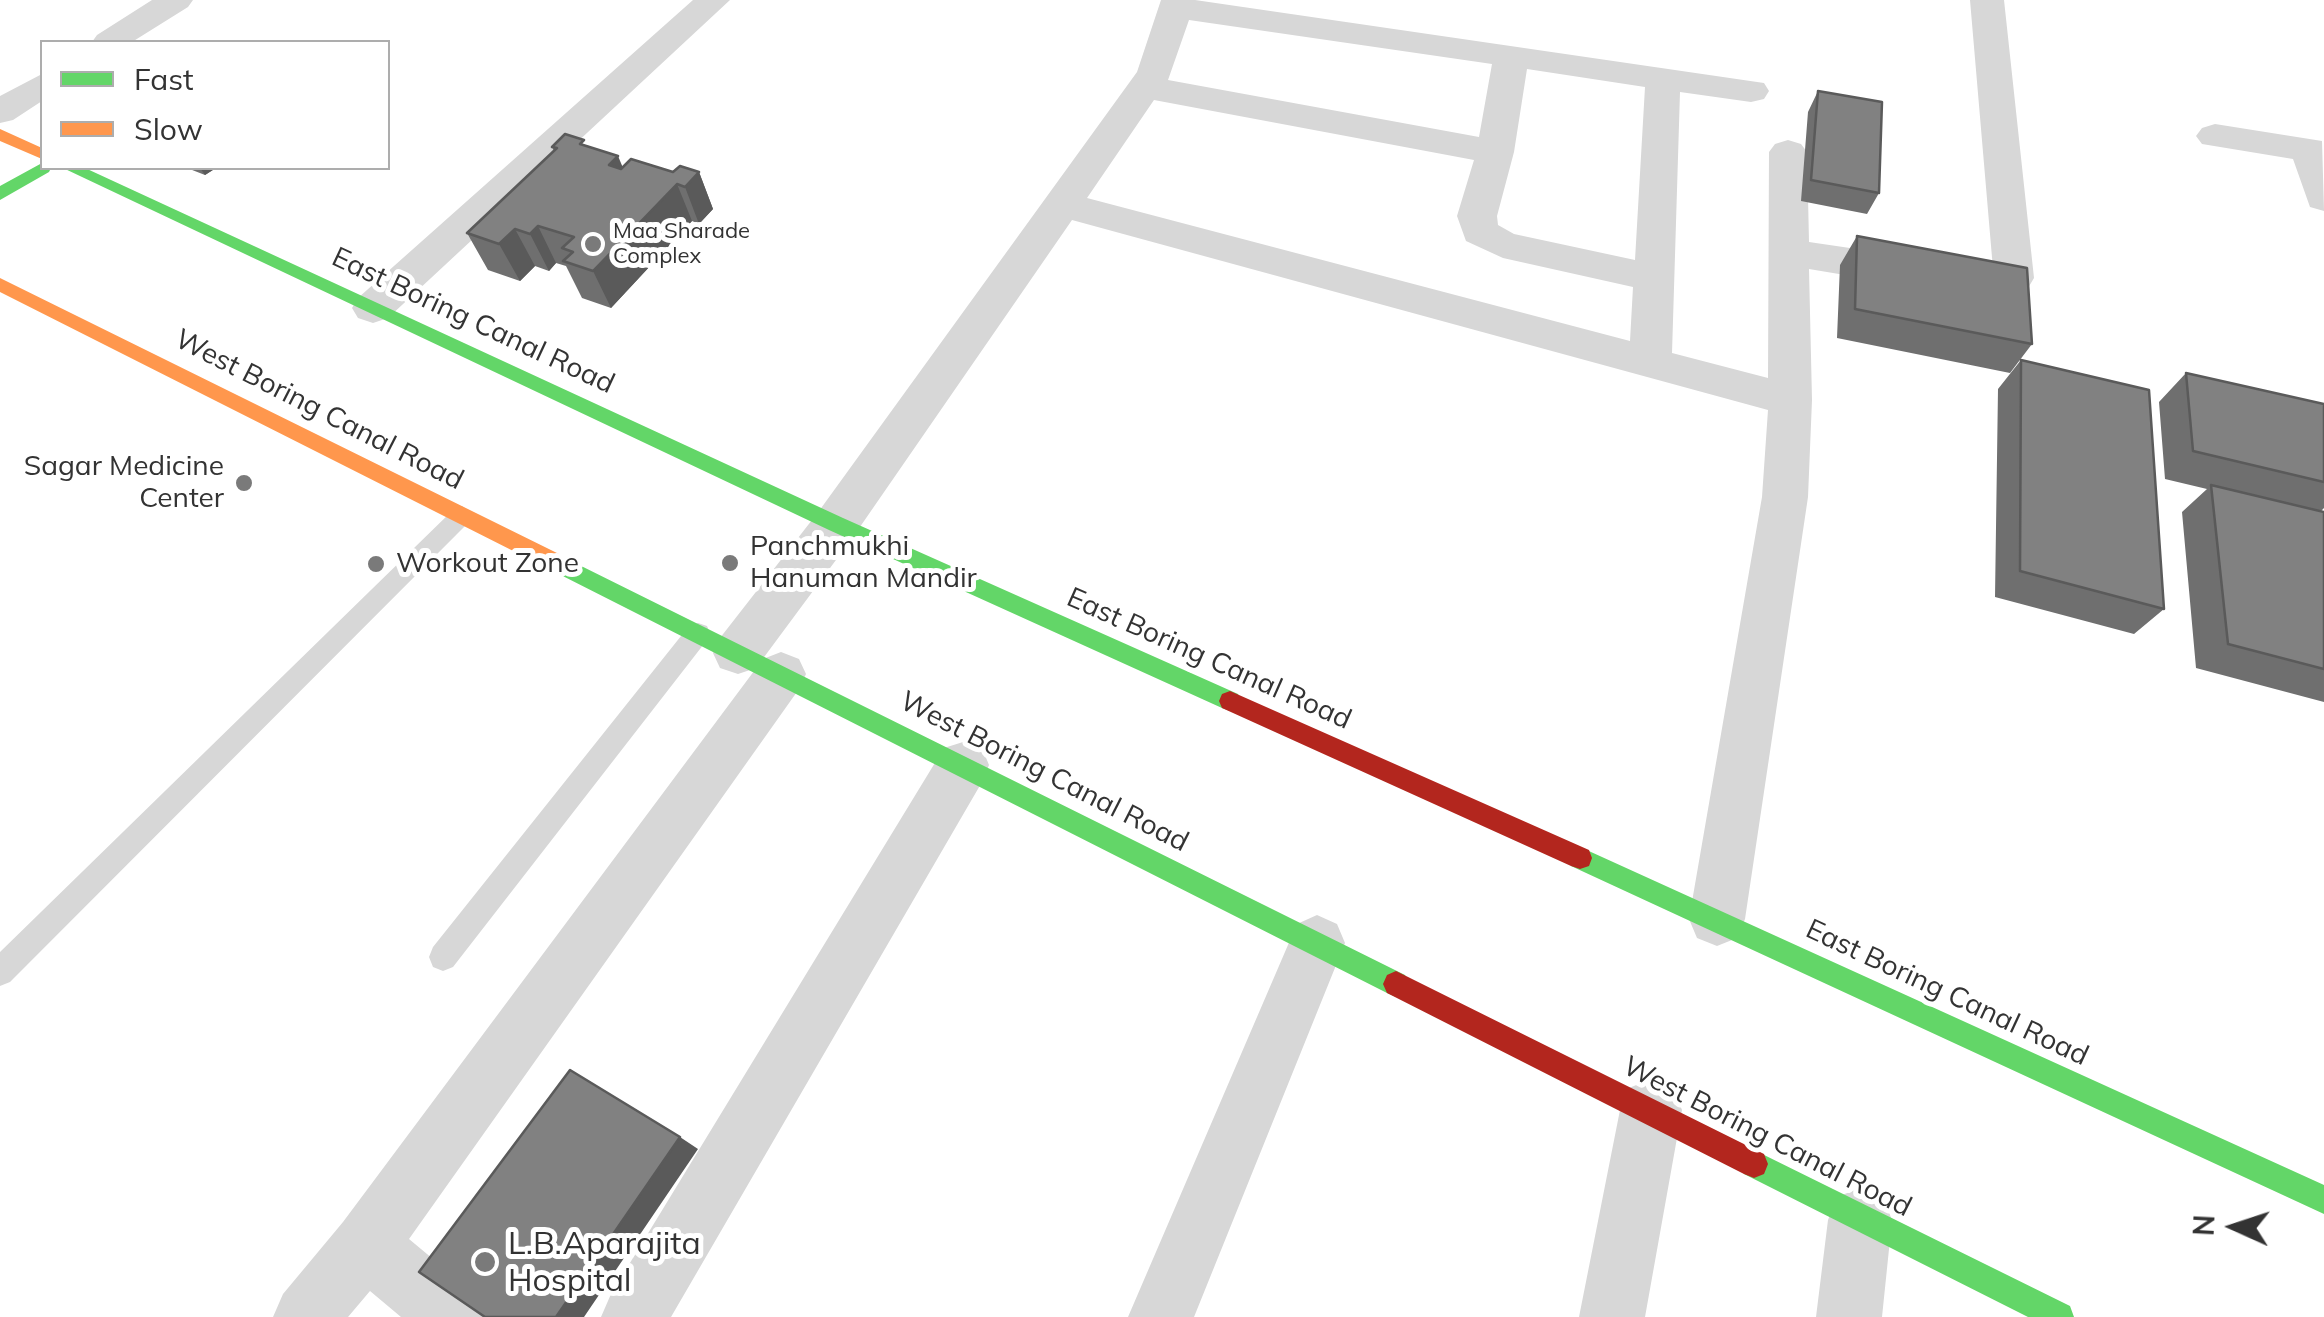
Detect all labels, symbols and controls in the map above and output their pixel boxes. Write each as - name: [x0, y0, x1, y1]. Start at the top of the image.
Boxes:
- legend: [40, 40, 390, 170]
- text: Fast: [134, 60, 194, 98]
- text: Slow: [134, 110, 203, 148]
- place label: Maa Sharade Complex: [613, 218, 750, 270]
- marker: Maa Sharade Complex: [582, 233, 604, 255]
- street label: East Boring Canal Road: [326, 241, 620, 401]
- street label: West Boring Canal Road: [169, 323, 469, 497]
- place label: Sagar Medicine Center: [24, 450, 224, 516]
- marker: Sagar Medicine Center: [233, 472, 255, 494]
- place label: Panchmukhi Hanuman Mandir: [750, 530, 977, 596]
- place label: Workout Zone: [396, 547, 579, 581]
- marker: Panchmukhi Hanuman Mandir: [719, 552, 741, 574]
- marker: Workout Zone: [365, 553, 387, 575]
- street label: East Boring Canal Road: [1062, 581, 1356, 737]
- street label: West Boring Canal Road: [894, 685, 1194, 859]
- street label: East Boring Canal Road: [1800, 913, 2094, 1073]
- street label: West Boring Canal Road: [1617, 1050, 1917, 1224]
- north arrow: [2184, 1177, 2284, 1277]
- text: N: [2186, 1214, 2222, 1237]
- place label: L.B.Aparajita Hospital: [508, 1225, 701, 1300]
- marker: L.B.Aparajita Hospital: [472, 1249, 498, 1275]

